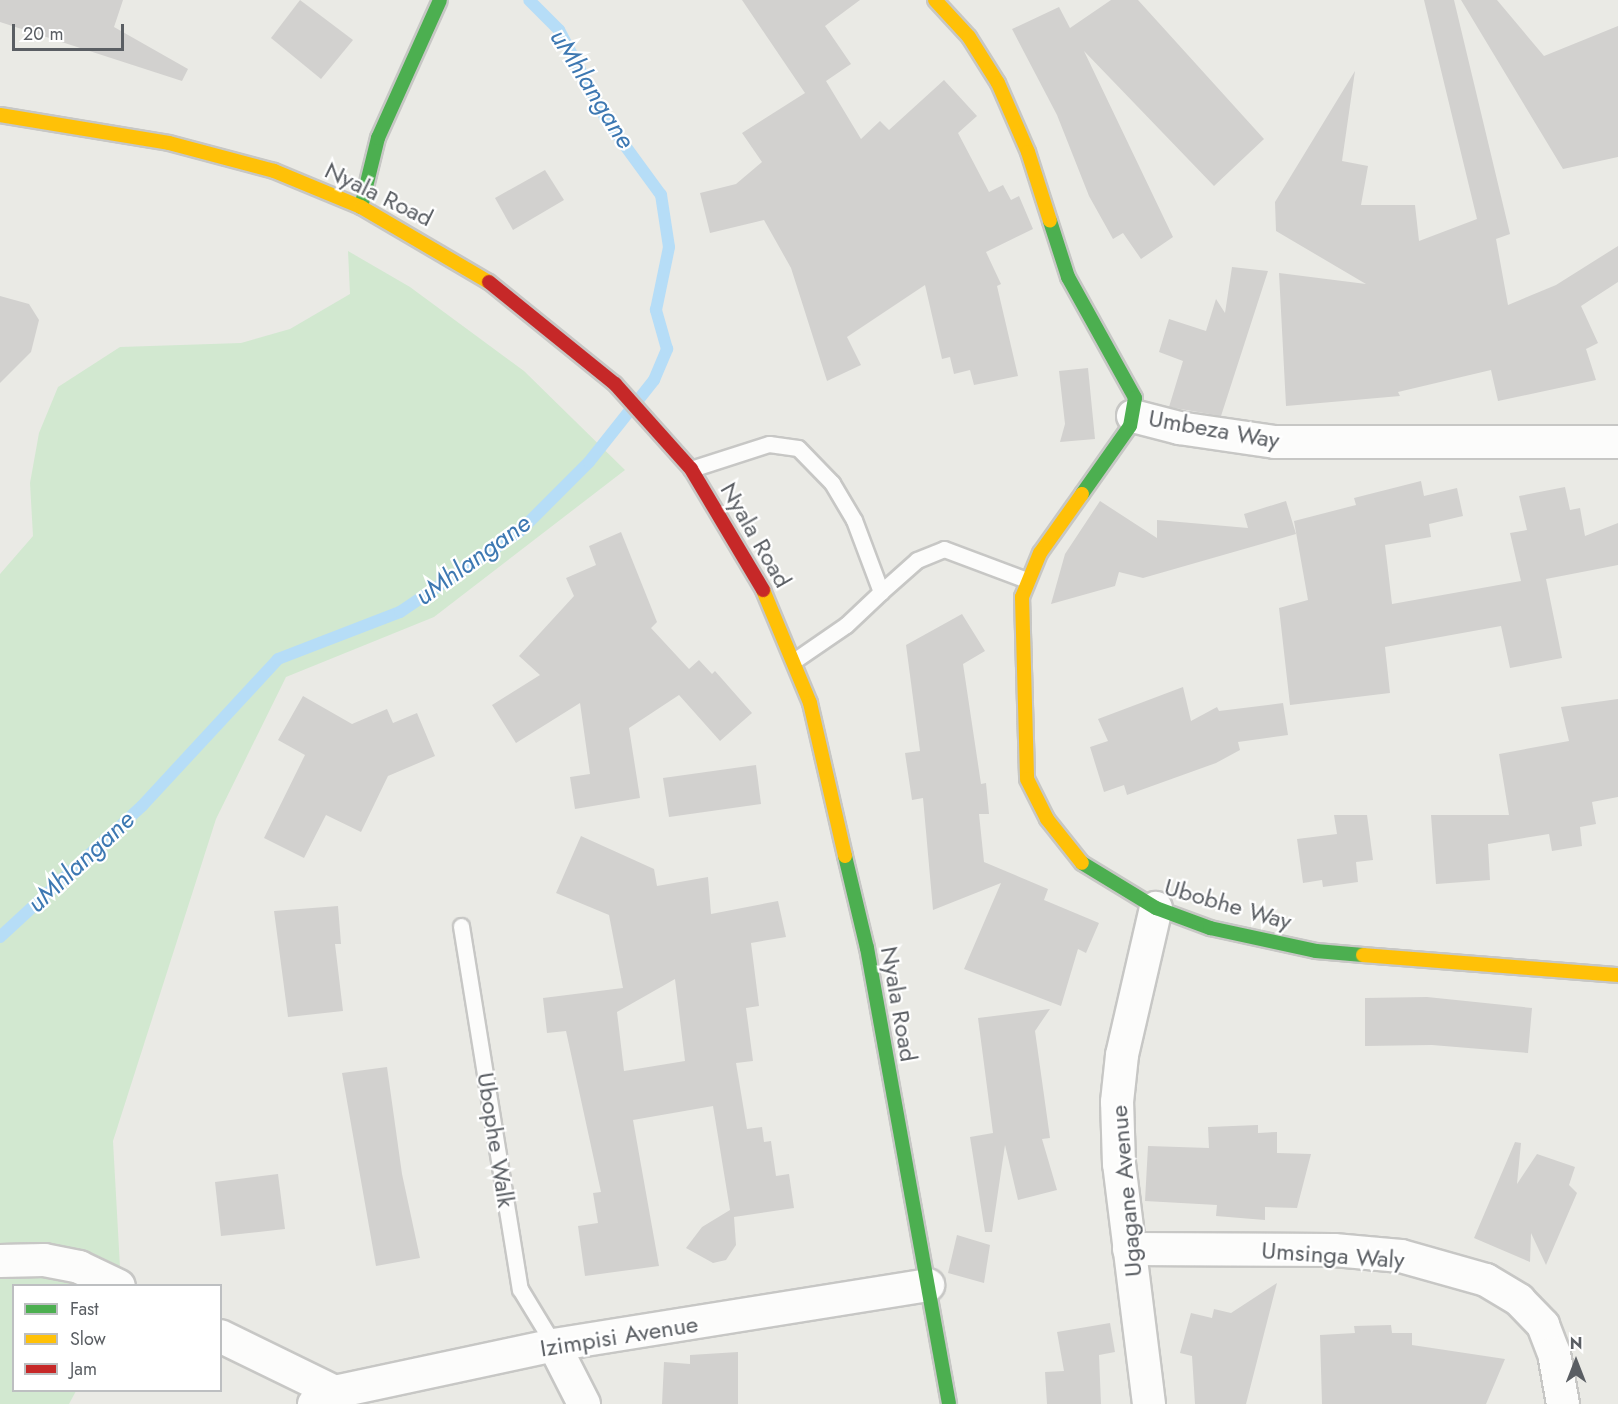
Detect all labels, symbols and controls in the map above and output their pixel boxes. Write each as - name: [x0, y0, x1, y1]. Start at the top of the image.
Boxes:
- scale bar: [15, 12, 128, 50]
- text: 20 m: [23, 21, 63, 47]
- water label: uMhlangane: [543, 23, 641, 155]
- street label: Nyala Road: [320, 155, 438, 233]
- street label: Umbeza Way: [1146, 403, 1282, 455]
- street label: Nyala Road: [714, 477, 798, 593]
- water label: uMhlangane: [409, 508, 537, 612]
- water label: uMhlangane: [21, 804, 141, 920]
- street label: Ubobhe Way: [1161, 872, 1295, 936]
- street label: Nyala Road: [875, 944, 923, 1064]
- street label: Ubophe Walk: [471, 1070, 521, 1210]
- street label: Ugagane Avenue: [1104, 1104, 1148, 1278]
- street label: Umsinga Waly: [1260, 1236, 1406, 1274]
- legend: [12, 1284, 222, 1392]
- text: Fast: [70, 1296, 99, 1322]
- street label: Izimpisi Avenue: [538, 1309, 700, 1363]
- text: Slow: [70, 1326, 106, 1352]
- north arrow: [1546, 1332, 1606, 1392]
- text: N: [1570, 1332, 1582, 1355]
- text: Jam: [70, 1356, 97, 1382]

